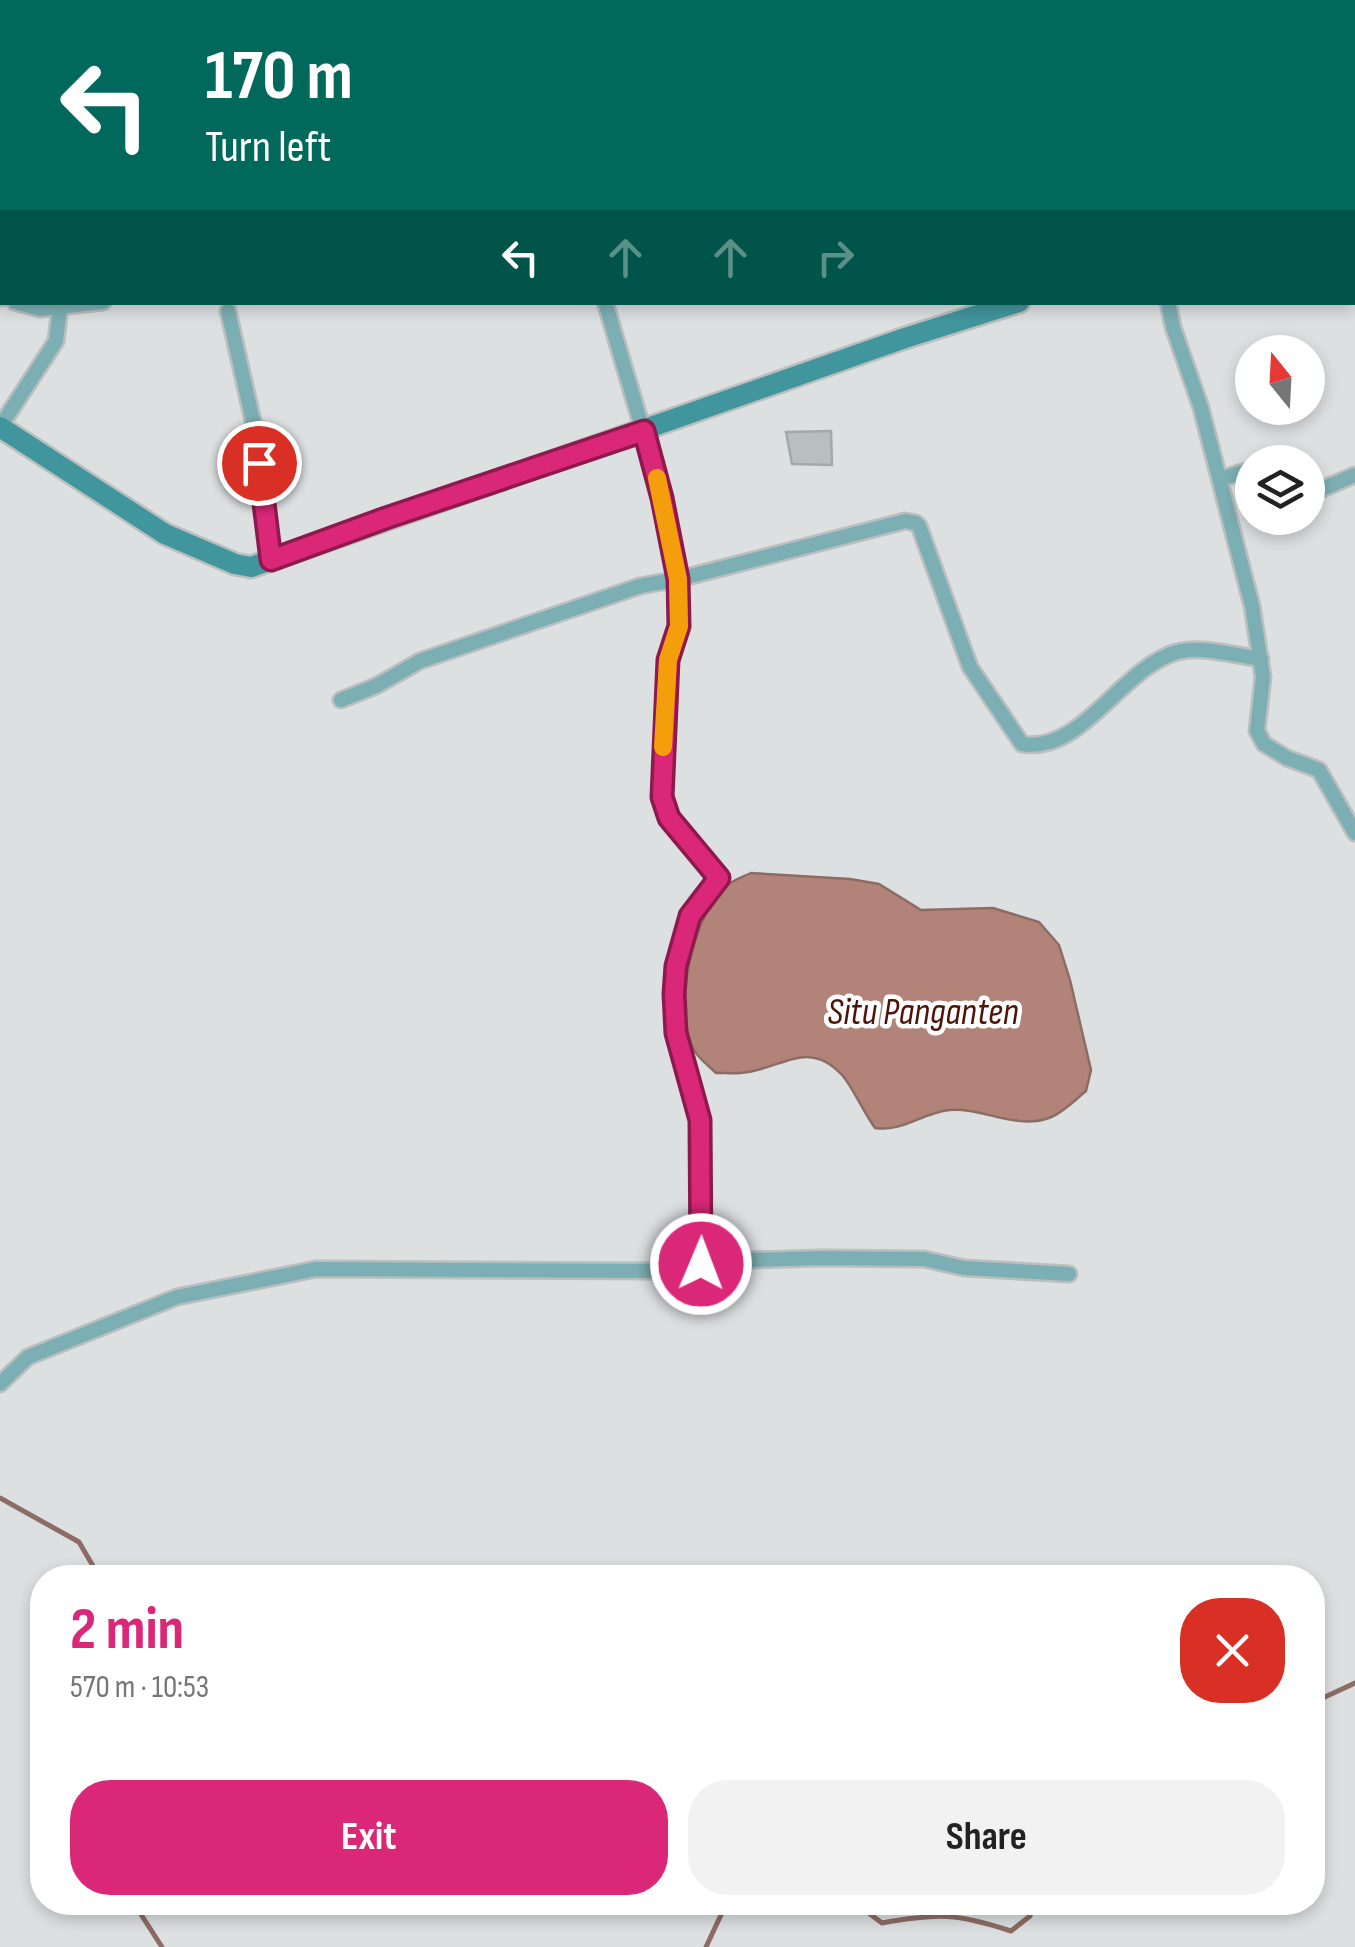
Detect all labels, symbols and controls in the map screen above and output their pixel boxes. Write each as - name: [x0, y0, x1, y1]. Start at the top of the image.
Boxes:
- text: 170 m: [205, 35, 353, 119]
- icon: left: [40, 40, 170, 170]
- text: Turn left: [205, 120, 331, 175]
- icon: left: [493, 230, 548, 285]
- icon: ahead: [598, 230, 653, 285]
- icon: ahead: [703, 230, 758, 285]
- icon: right: [808, 230, 863, 285]
- north arrow: [1235, 335, 1325, 425]
- map controls: [1235, 335, 1325, 535]
- pin: [217, 421, 302, 506]
- icon: arrive: [232, 436, 287, 491]
- button: layers: [1235, 445, 1325, 535]
- water label: Situ Panganten: [827, 990, 1019, 1035]
- position arrow: [649, 1212, 753, 1316]
- text: 2 min: [70, 1594, 184, 1666]
- button: close: [1180, 1598, 1285, 1703]
- text: 570 m · 10:53: [70, 1668, 209, 1707]
- button: Exit: [70, 1780, 668, 1895]
- button: Share: [688, 1780, 1285, 1895]

